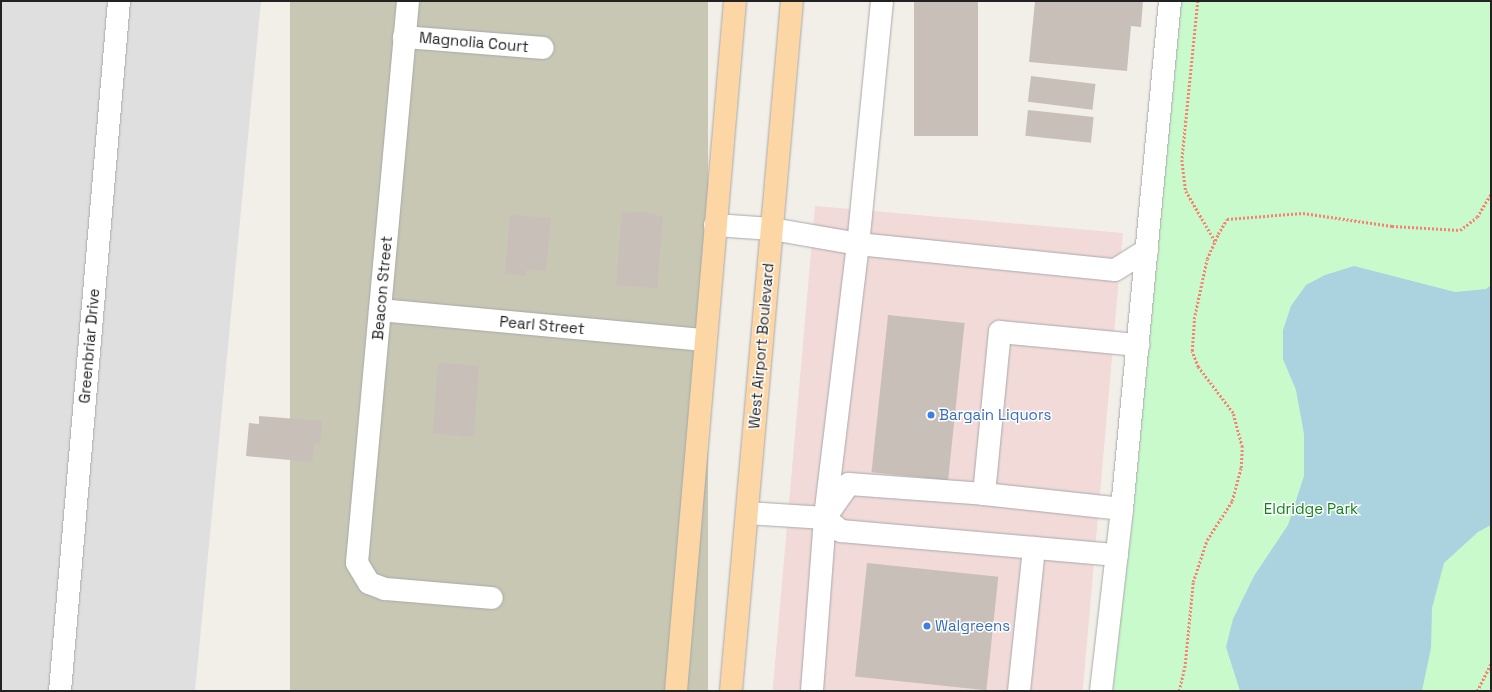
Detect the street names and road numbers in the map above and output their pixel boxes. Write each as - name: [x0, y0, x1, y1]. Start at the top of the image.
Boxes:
- street label: Magnolia Court: [418, 28, 530, 56]
- street label: Beacon Street: [368, 235, 396, 341]
- street label: West Airport Boulevard: [745, 262, 777, 430]
- street label: Greenbriar Drive: [75, 288, 103, 404]
- street label: Pearl Street: [499, 312, 585, 338]

